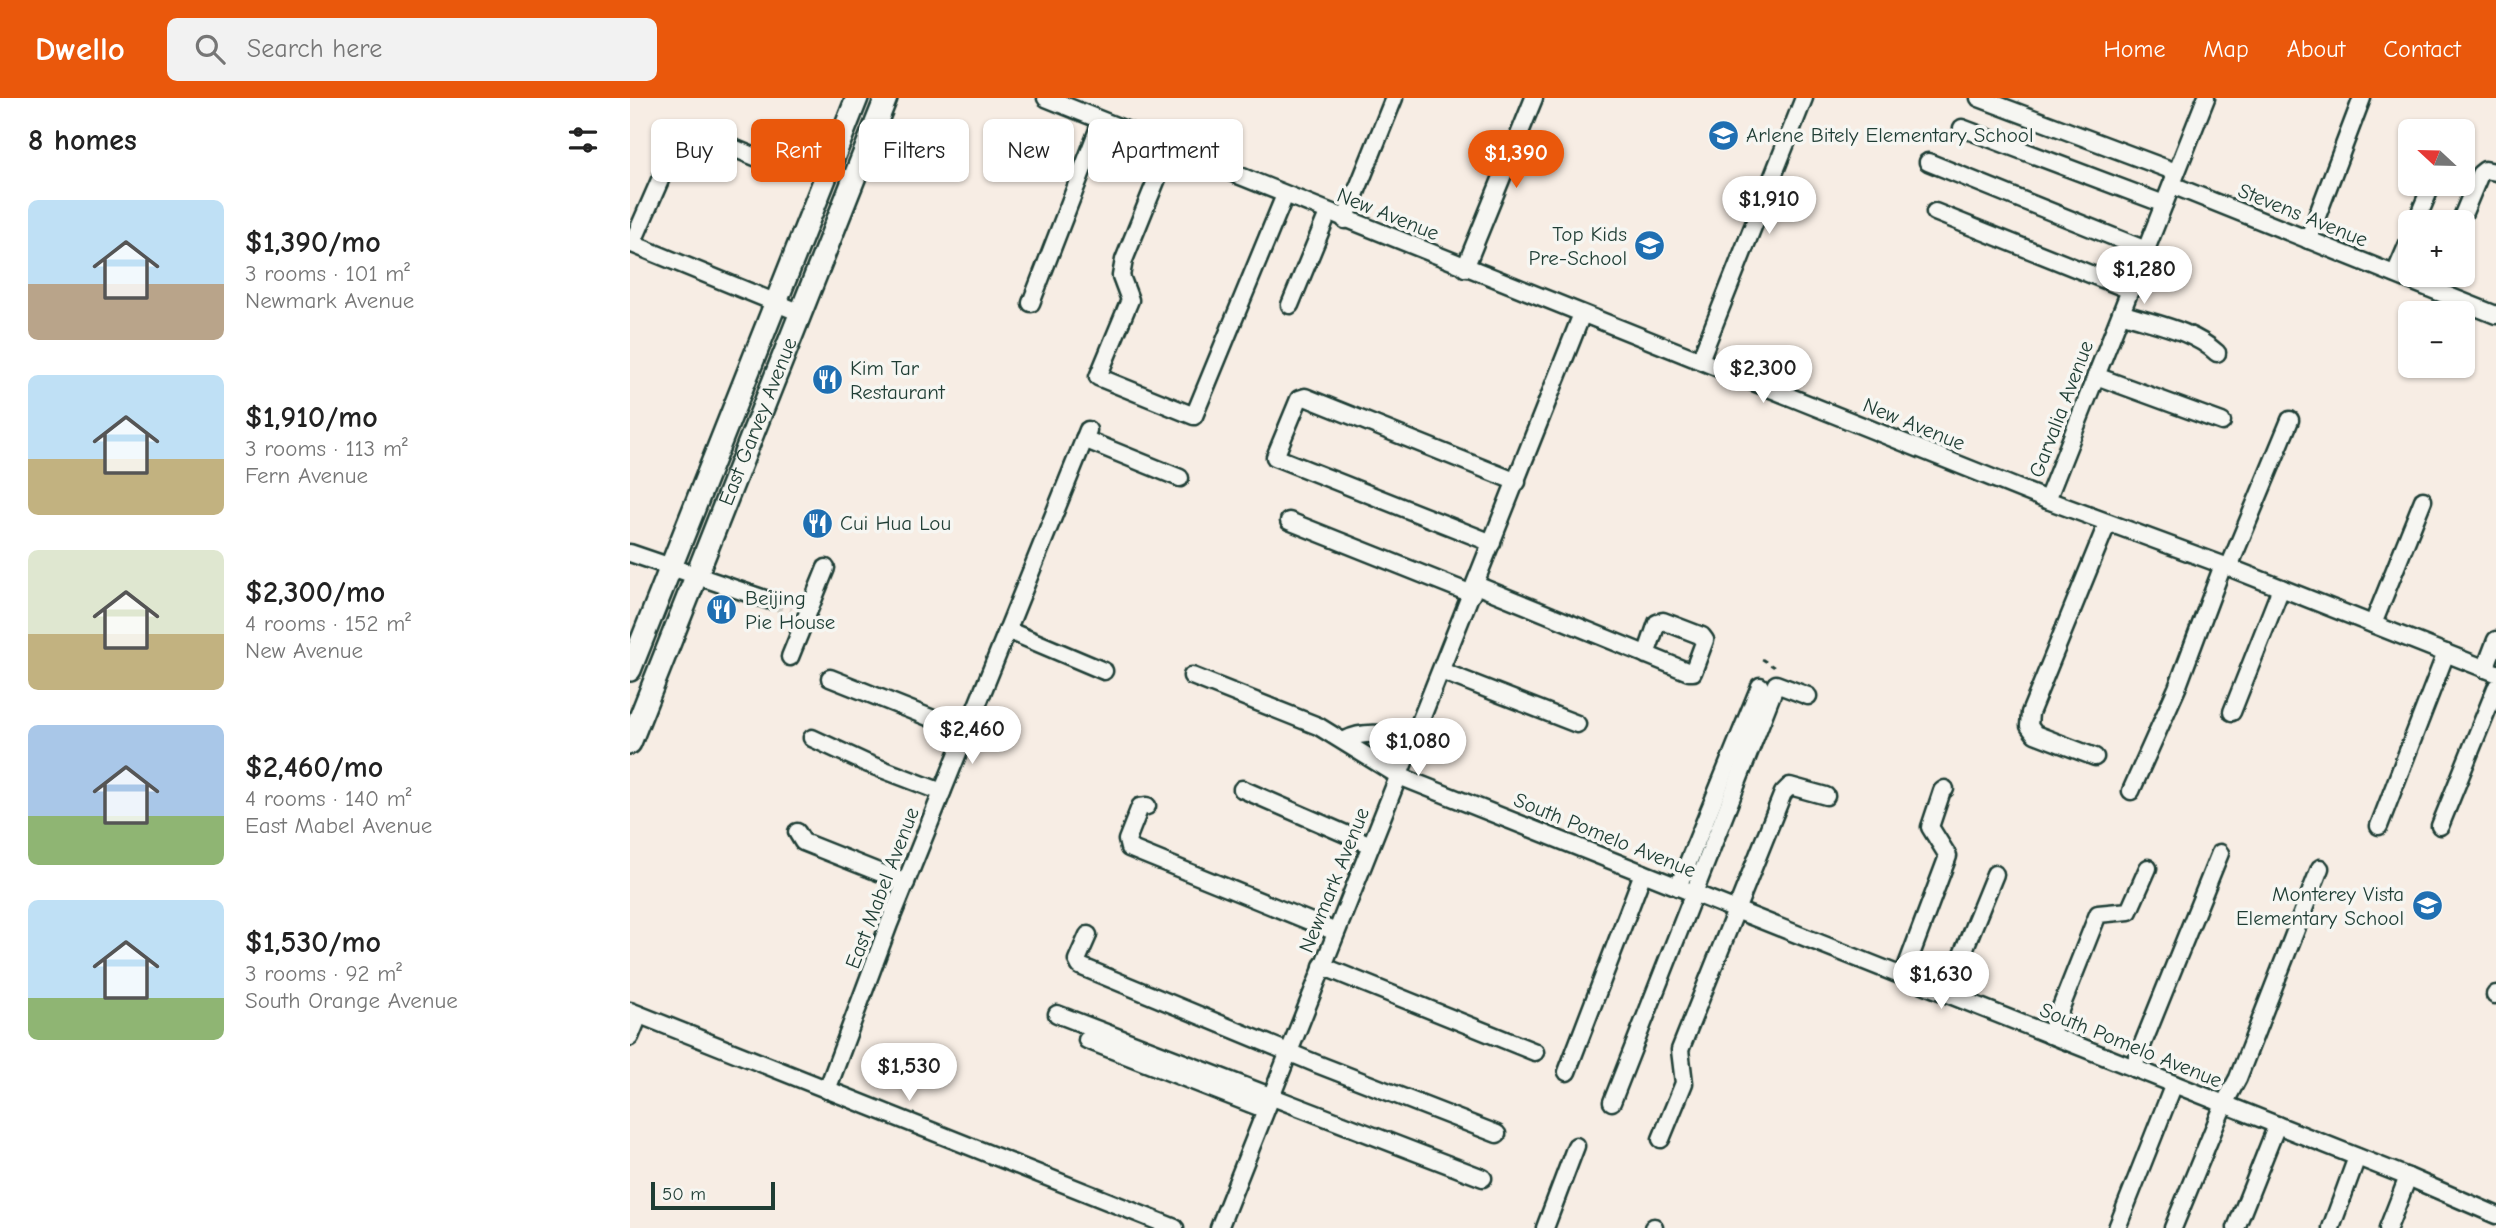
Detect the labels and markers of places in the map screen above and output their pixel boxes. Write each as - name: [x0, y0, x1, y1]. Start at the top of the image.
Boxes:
- school or university icon: Arlene Bitely Elementary School: [1706, 118, 1740, 152]
- place label: Arlene Bitely Elementary School: [1746, 123, 2034, 147]
- pin: $1,390: [1459, 130, 1573, 190]
- pin: $1,910: [1712, 176, 1826, 236]
- place label: Top Kids Pre-School: [1529, 222, 1627, 270]
- school or university icon: Top Kids Pre-School: [1633, 229, 1667, 263]
- pin: $1,280: [2087, 246, 2201, 306]
- pin: $2,300: [1706, 345, 1820, 405]
- place label: Kim Tar Restaurant: [850, 356, 946, 404]
- restaurant icon: Kim Tar Restaurant: [810, 363, 844, 397]
- restaurant icon: Cui Hua Lou: [800, 506, 834, 540]
- place label: Cui Hua Lou: [840, 511, 951, 535]
- place label: Beijing Pie House: [745, 586, 835, 634]
- restaurant icon: Beijing Pie House: [705, 593, 739, 627]
- pin: $2,460: [915, 706, 1029, 766]
- pin: $1,080: [1361, 718, 1475, 778]
- place label: Monterey Vista Elementary School: [2236, 882, 2404, 930]
- school or university icon: Monterey Vista Elementary School: [2410, 889, 2444, 923]
- pin: $1,630: [1884, 951, 1998, 1011]
- pin: $1,530: [852, 1044, 966, 1103]

